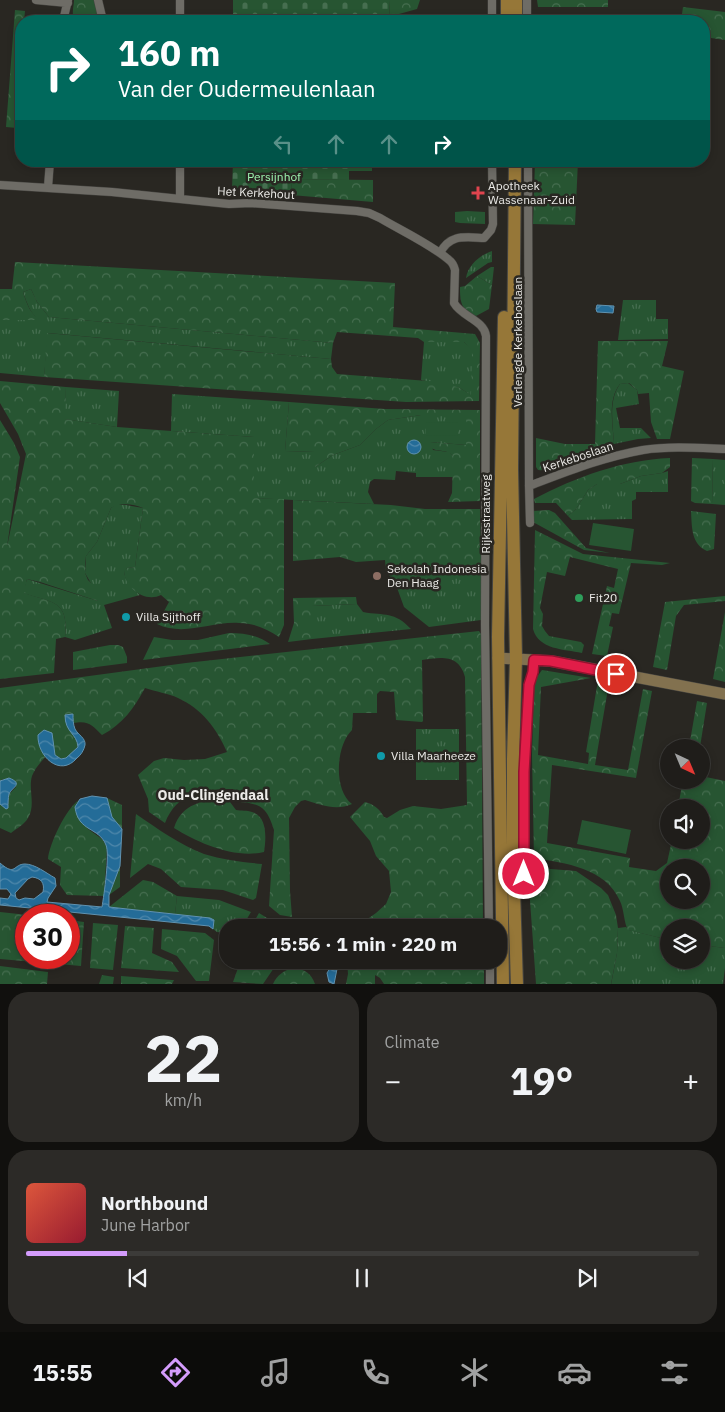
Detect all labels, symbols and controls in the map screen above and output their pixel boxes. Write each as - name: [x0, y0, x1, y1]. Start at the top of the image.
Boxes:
- text: 160 m: [118, 30, 221, 76]
- icon: right: [35, 35, 100, 100]
- text: Van der Oudermeulenlaan: [118, 74, 376, 103]
- icon: left: [269, 130, 297, 158]
- icon: ahead: [322, 130, 350, 158]
- icon: ahead: [375, 130, 403, 158]
- icon: right: [428, 130, 456, 158]
- park label: Persijnhof: [247, 169, 301, 184]
- place label: Apotheek Wassenaar-Zuid: [488, 178, 575, 207]
- street label: Het Kerkehout: [217, 183, 295, 202]
- marker: Apotheek Wassenaar-Zuid: [472, 187, 484, 199]
- street label: Verlengde Kerkeboslaan: [510, 277, 525, 407]
- street label: Kerkeboslaan: [541, 438, 615, 475]
- street label: Rijksstraatweg: [478, 474, 493, 554]
- place label: Sekolah Indonesia Den Haag: [387, 561, 487, 590]
- marker: Sekolah Indonesia Den Haag: [371, 570, 383, 582]
- place label: Fit20: [589, 590, 617, 605]
- marker: Fit20: [573, 592, 585, 604]
- place label: Villa Sijthoff: [136, 609, 201, 624]
- marker: Villa Sijthoff: [120, 611, 132, 623]
- pin: [595, 653, 637, 695]
- icon: arrive: [602, 660, 630, 688]
- north arrow: [660, 739, 710, 789]
- map controls: [660, 739, 710, 969]
- place label: Villa Maarheeze: [391, 748, 476, 763]
- marker: Villa Maarheeze: [375, 750, 387, 762]
- district label: Oud-Clingendaal: [158, 786, 268, 804]
- button: sound: [660, 799, 710, 849]
- position arrow: [497, 847, 549, 899]
- button: search: [660, 859, 710, 909]
- speed limit sign: 30: [15, 904, 80, 969]
- button: layers: [660, 919, 710, 969]
- text: 15:56 · 1 min · 220 m: [269, 932, 457, 956]
- text: 22: [144, 1015, 222, 1100]
- text: Climate: [385, 1032, 440, 1052]
- text: 19°: [510, 1056, 573, 1105]
- text: −: [385, 1062, 401, 1099]
- text: +: [682, 1062, 699, 1099]
- text: km/h: [164, 1090, 202, 1110]
- text: Northbound: [101, 1191, 208, 1215]
- text: June Harbor: [101, 1215, 190, 1235]
- icon: previous: [124, 1264, 152, 1292]
- icon: pause: [348, 1264, 376, 1292]
- icon: next: [573, 1264, 601, 1292]
- icon: directions: [158, 1355, 193, 1390]
- icon: music: [258, 1355, 293, 1390]
- icon: phone: [358, 1355, 393, 1390]
- icon: climate: [457, 1355, 492, 1390]
- icon: car: [557, 1355, 592, 1390]
- icon: filters: [657, 1355, 692, 1390]
- text: 15:55: [32, 1358, 93, 1387]

